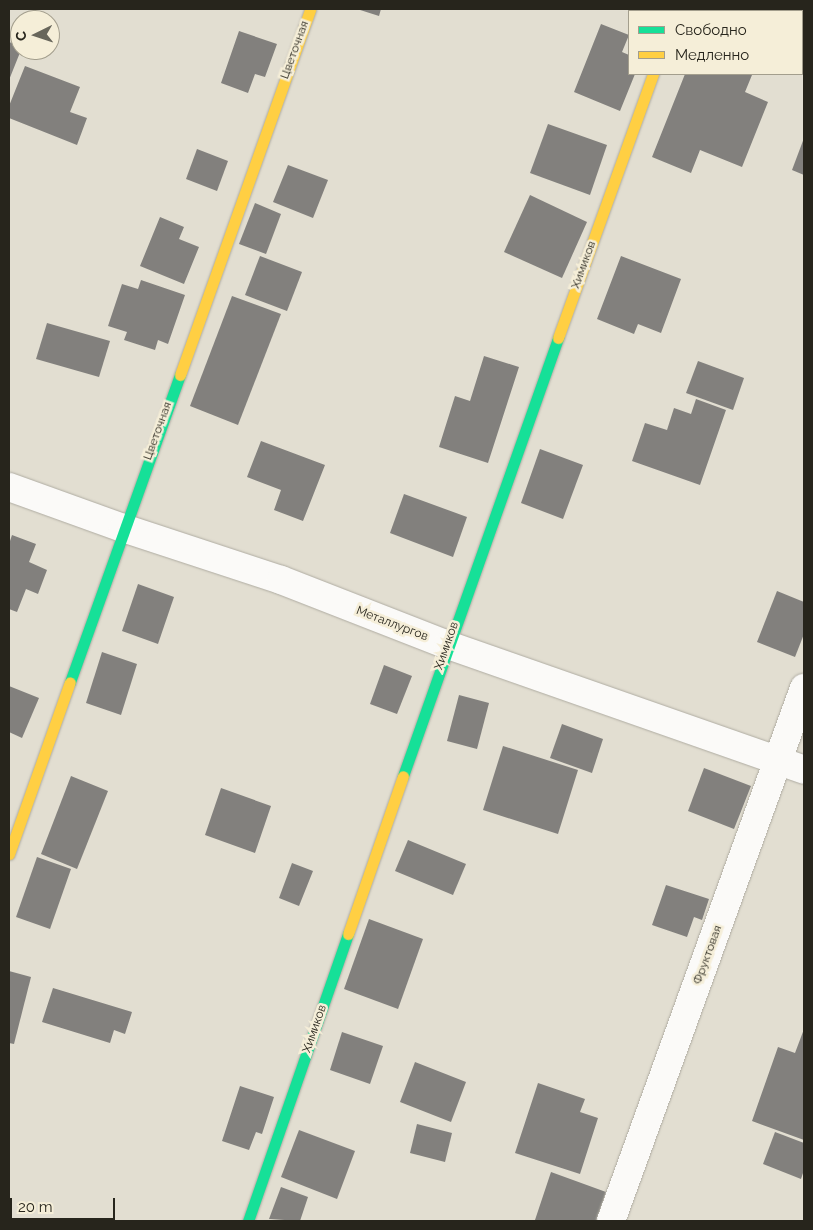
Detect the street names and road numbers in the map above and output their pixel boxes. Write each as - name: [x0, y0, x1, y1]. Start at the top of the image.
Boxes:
- street label: Цветочная: [278, 19, 312, 81]
- street label: Химиков: [569, 239, 599, 291]
- street label: Цветочная: [141, 400, 175, 462]
- street label: Металлургов: [354, 604, 430, 644]
- street label: Химиков: [432, 620, 462, 672]
- street label: Фруктовая: [691, 924, 725, 986]
- street label: Химиков: [300, 1003, 330, 1055]

